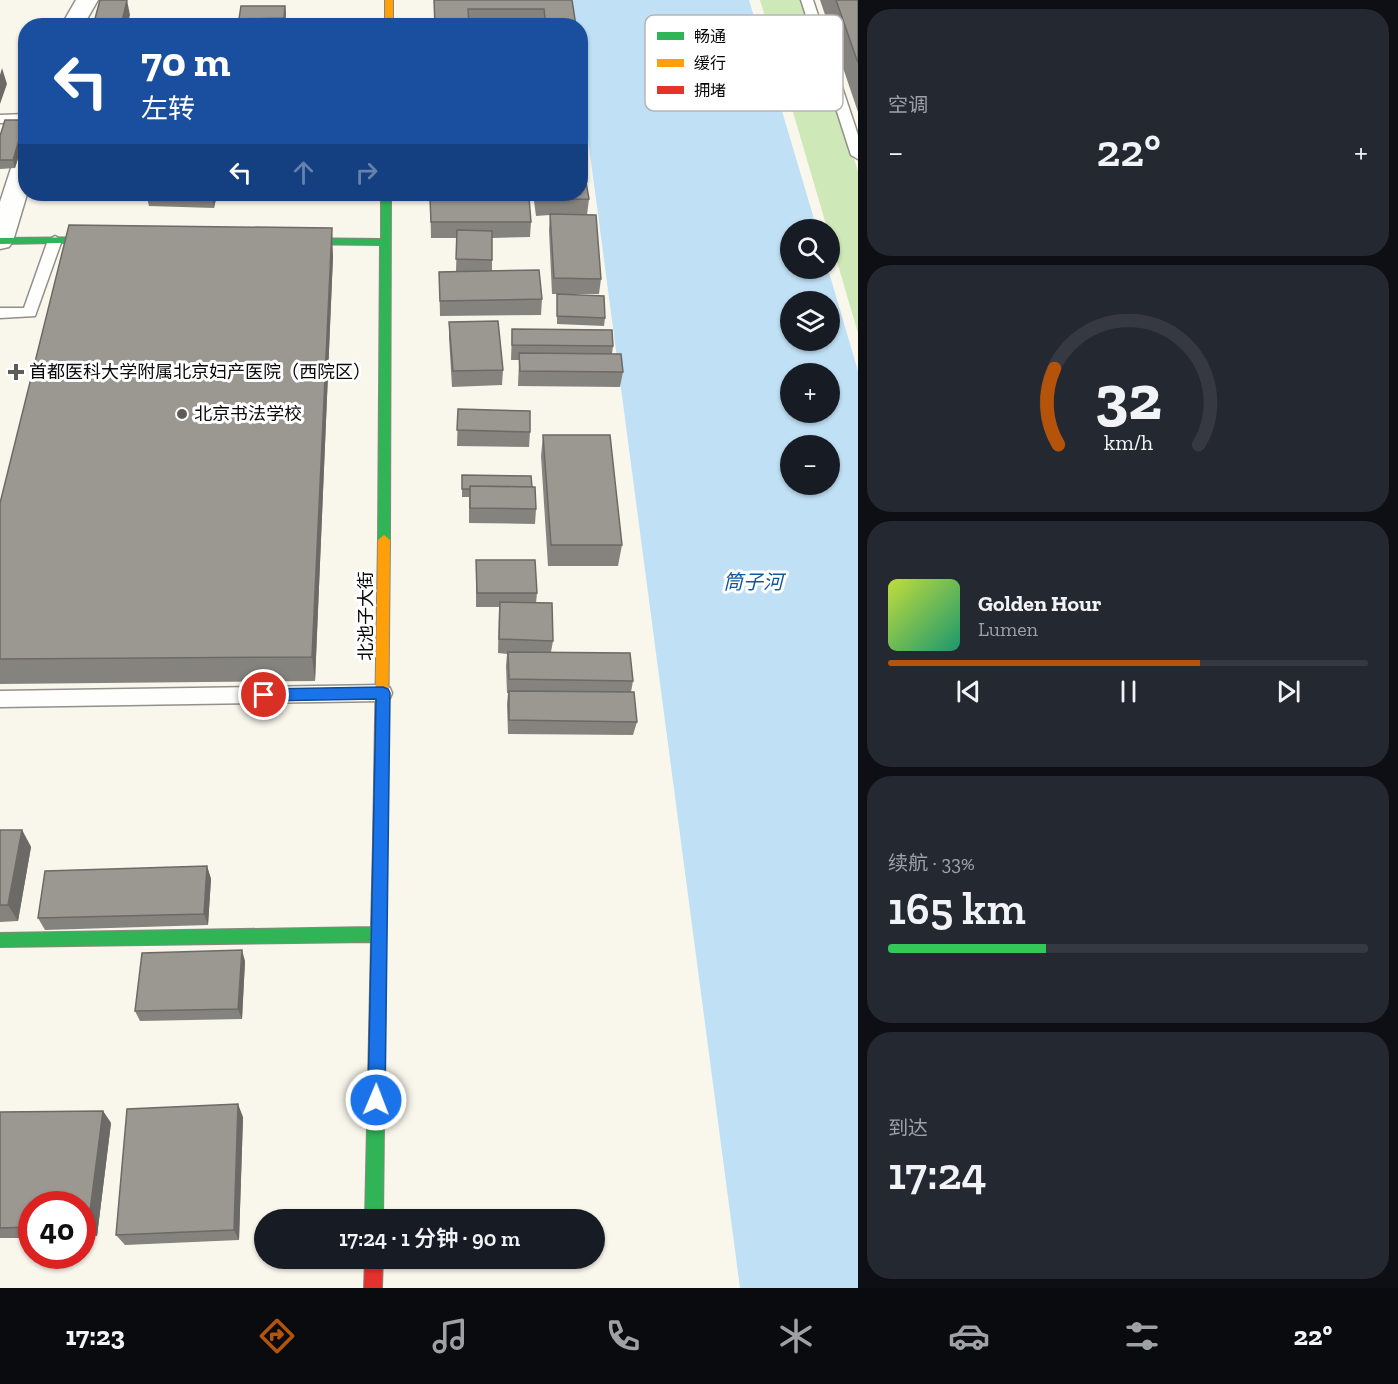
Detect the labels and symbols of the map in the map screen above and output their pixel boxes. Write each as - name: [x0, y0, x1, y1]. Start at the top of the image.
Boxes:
- legend: [645, 15, 843, 111]
- text: 畅通: [694, 27, 726, 46]
- text: 缓行: [694, 54, 726, 73]
- text: 拥堵: [694, 81, 726, 100]
- place label: 首都医科大学附属北京妇产医院（西院区）: [29, 361, 371, 383]
- marker: 首都医科大学附属北京妇产医院（西院区）: [7, 363, 25, 381]
- place label: 北京书法学校: [194, 403, 302, 425]
- marker: 北京书法学校: [175, 407, 189, 421]
- water label: 筒子河: [723, 570, 787, 594]
- street label: 北池子大街: [355, 571, 377, 661]
- pin: [238, 669, 289, 720]
- position arrow: [344, 1068, 408, 1132]
- speed limit sign: 40: [18, 1191, 96, 1269]

